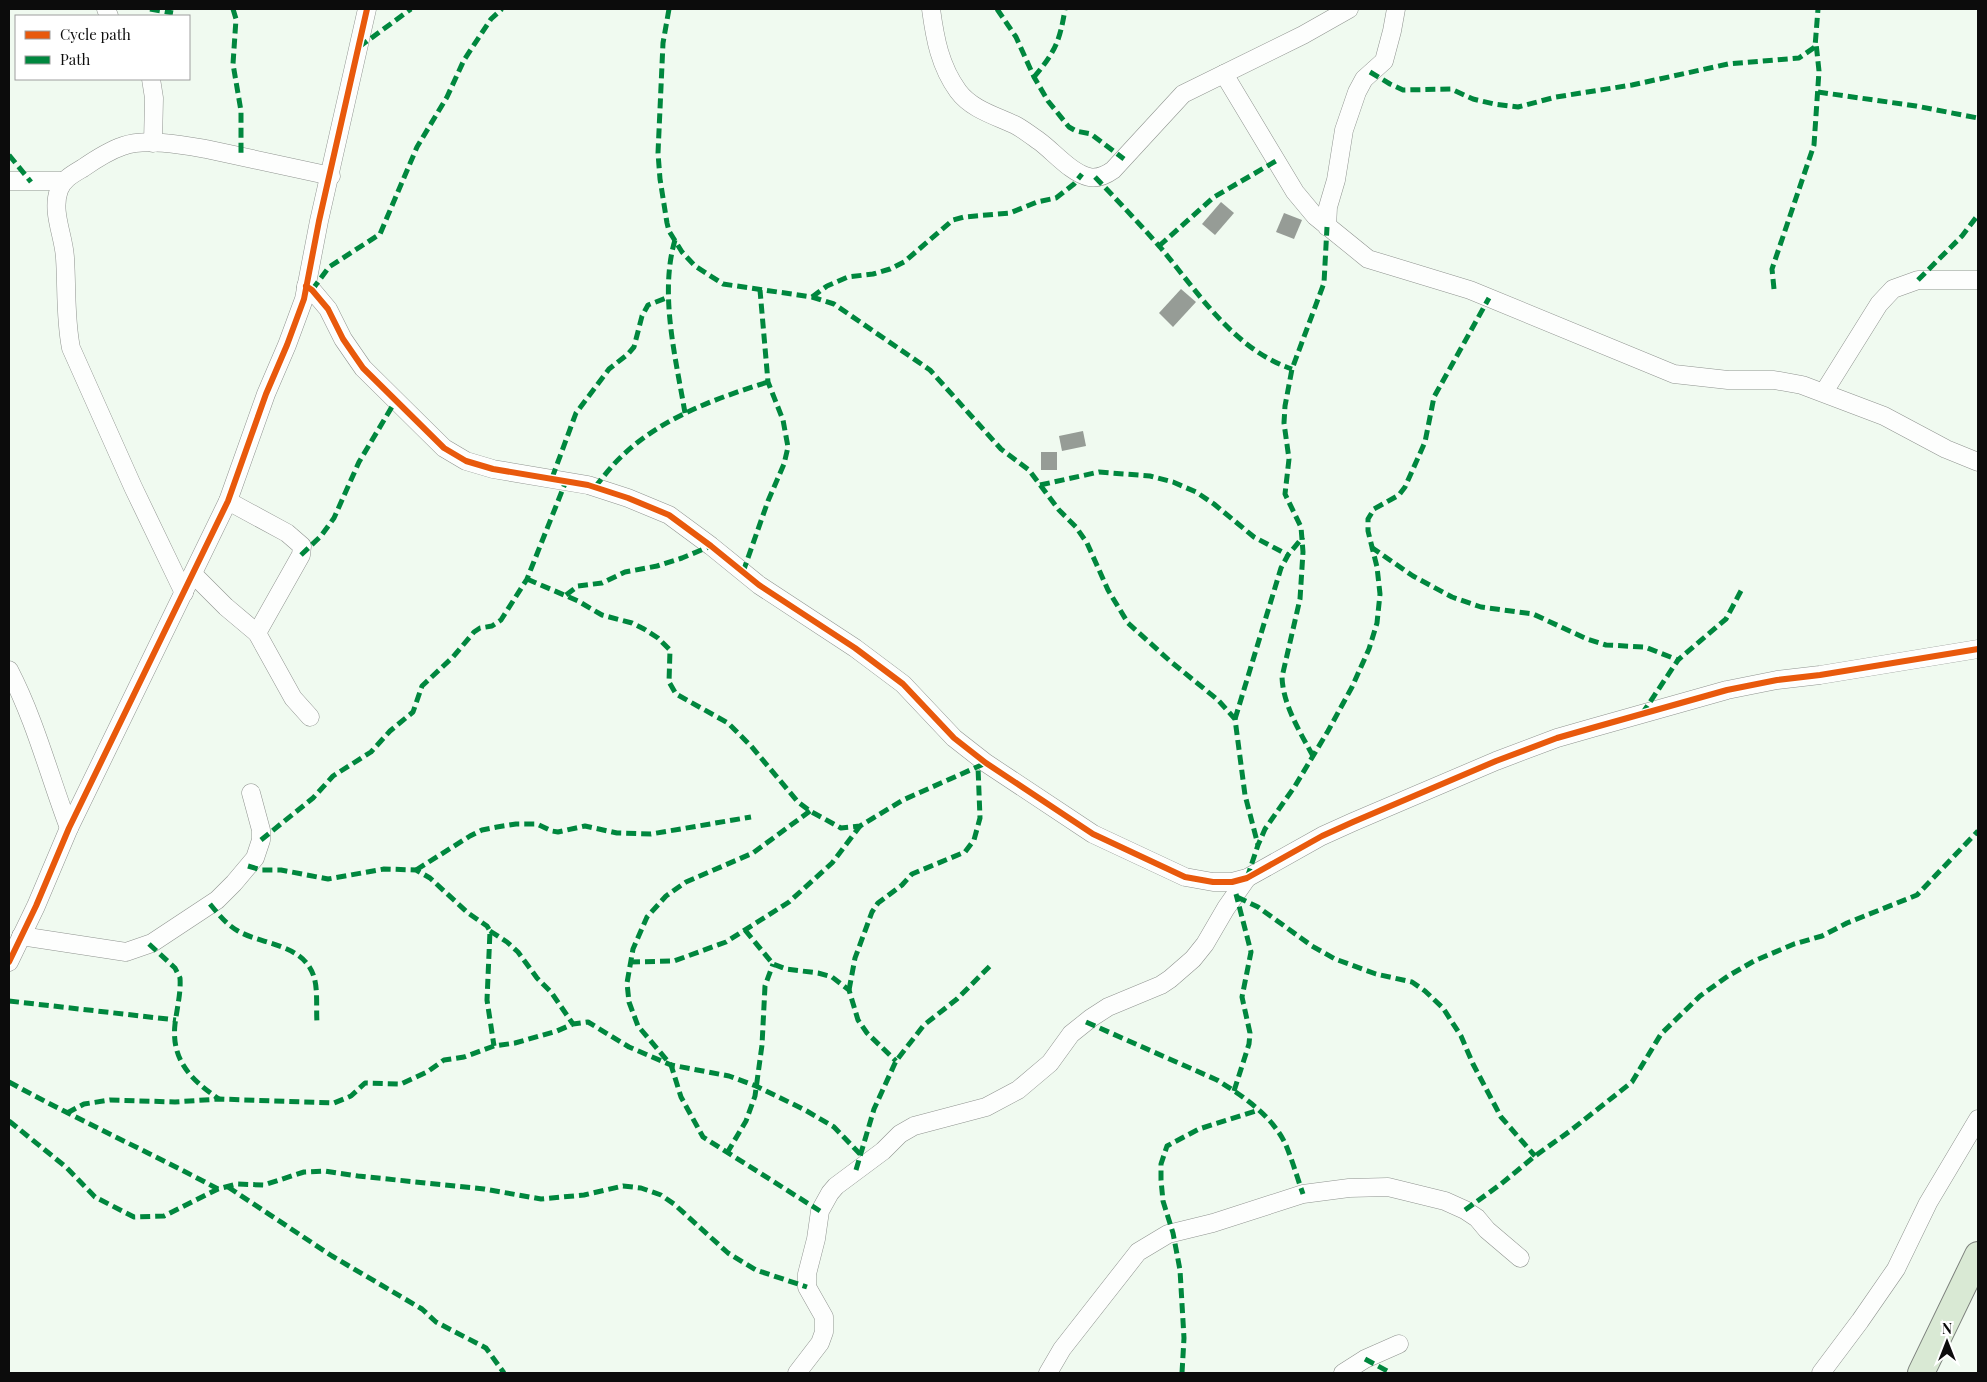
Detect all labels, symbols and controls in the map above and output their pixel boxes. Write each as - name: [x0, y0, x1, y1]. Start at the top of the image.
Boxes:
- legend: [15, 15, 190, 80]
- text: Cycle path: [60, 24, 131, 44]
- text: Path: [60, 49, 90, 69]
- north arrow: [1922, 1317, 1972, 1367]
- text: N: [1942, 1319, 1952, 1338]

